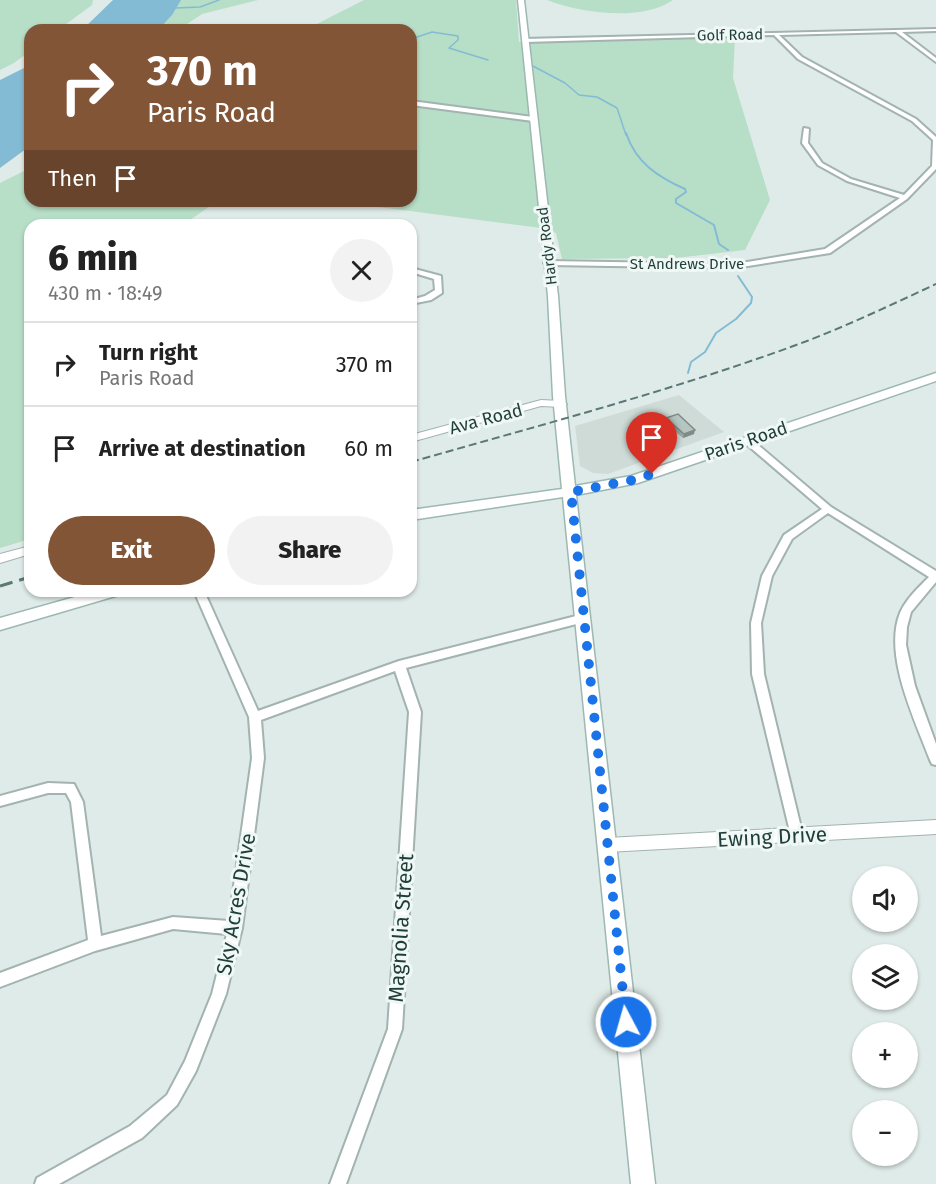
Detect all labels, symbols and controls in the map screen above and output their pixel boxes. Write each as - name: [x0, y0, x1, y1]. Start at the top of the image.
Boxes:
- street label: Golf Road: [697, 25, 763, 45]
- text: 370 m: [147, 46, 258, 96]
- icon: right: [48, 48, 126, 126]
- text: Paris Road: [147, 97, 276, 129]
- icon: arrive: [109, 162, 142, 195]
- text: Then: [48, 165, 97, 192]
- street label: Hardy Road: [533, 206, 561, 286]
- text: 6 min: [48, 236, 138, 280]
- button: close: [330, 239, 393, 302]
- street label: St Andrews Drive: [630, 255, 744, 273]
- text: 430 m · 18:49: [48, 281, 162, 305]
- text: Turn right: [99, 339, 198, 366]
- icon: right: [48, 348, 81, 381]
- text: 370 m: [336, 351, 393, 378]
- text: Paris Road: [99, 366, 195, 390]
- street label: Ava Road: [447, 399, 525, 439]
- pin: [626, 412, 677, 474]
- street label: Paris Road: [702, 417, 790, 465]
- icon: arrive: [635, 421, 668, 454]
- icon: arrive: [48, 432, 81, 465]
- text: Arrive at destination: [99, 435, 306, 462]
- text: 60 m: [344, 435, 393, 462]
- button: Exit: [48, 516, 215, 585]
- button: Share: [227, 516, 393, 585]
- street label: Ewing Drive: [716, 821, 828, 853]
- street label: Sky Acres Drive: [211, 831, 261, 977]
- street label: Magnolia Street: [383, 852, 419, 1003]
- map controls: [852, 866, 918, 1166]
- button: sound: [852, 866, 918, 932]
- button: layers: [852, 944, 918, 1010]
- position arrow: [594, 990, 658, 1054]
- button: +: [852, 1022, 918, 1088]
- button: −: [852, 1100, 918, 1166]

